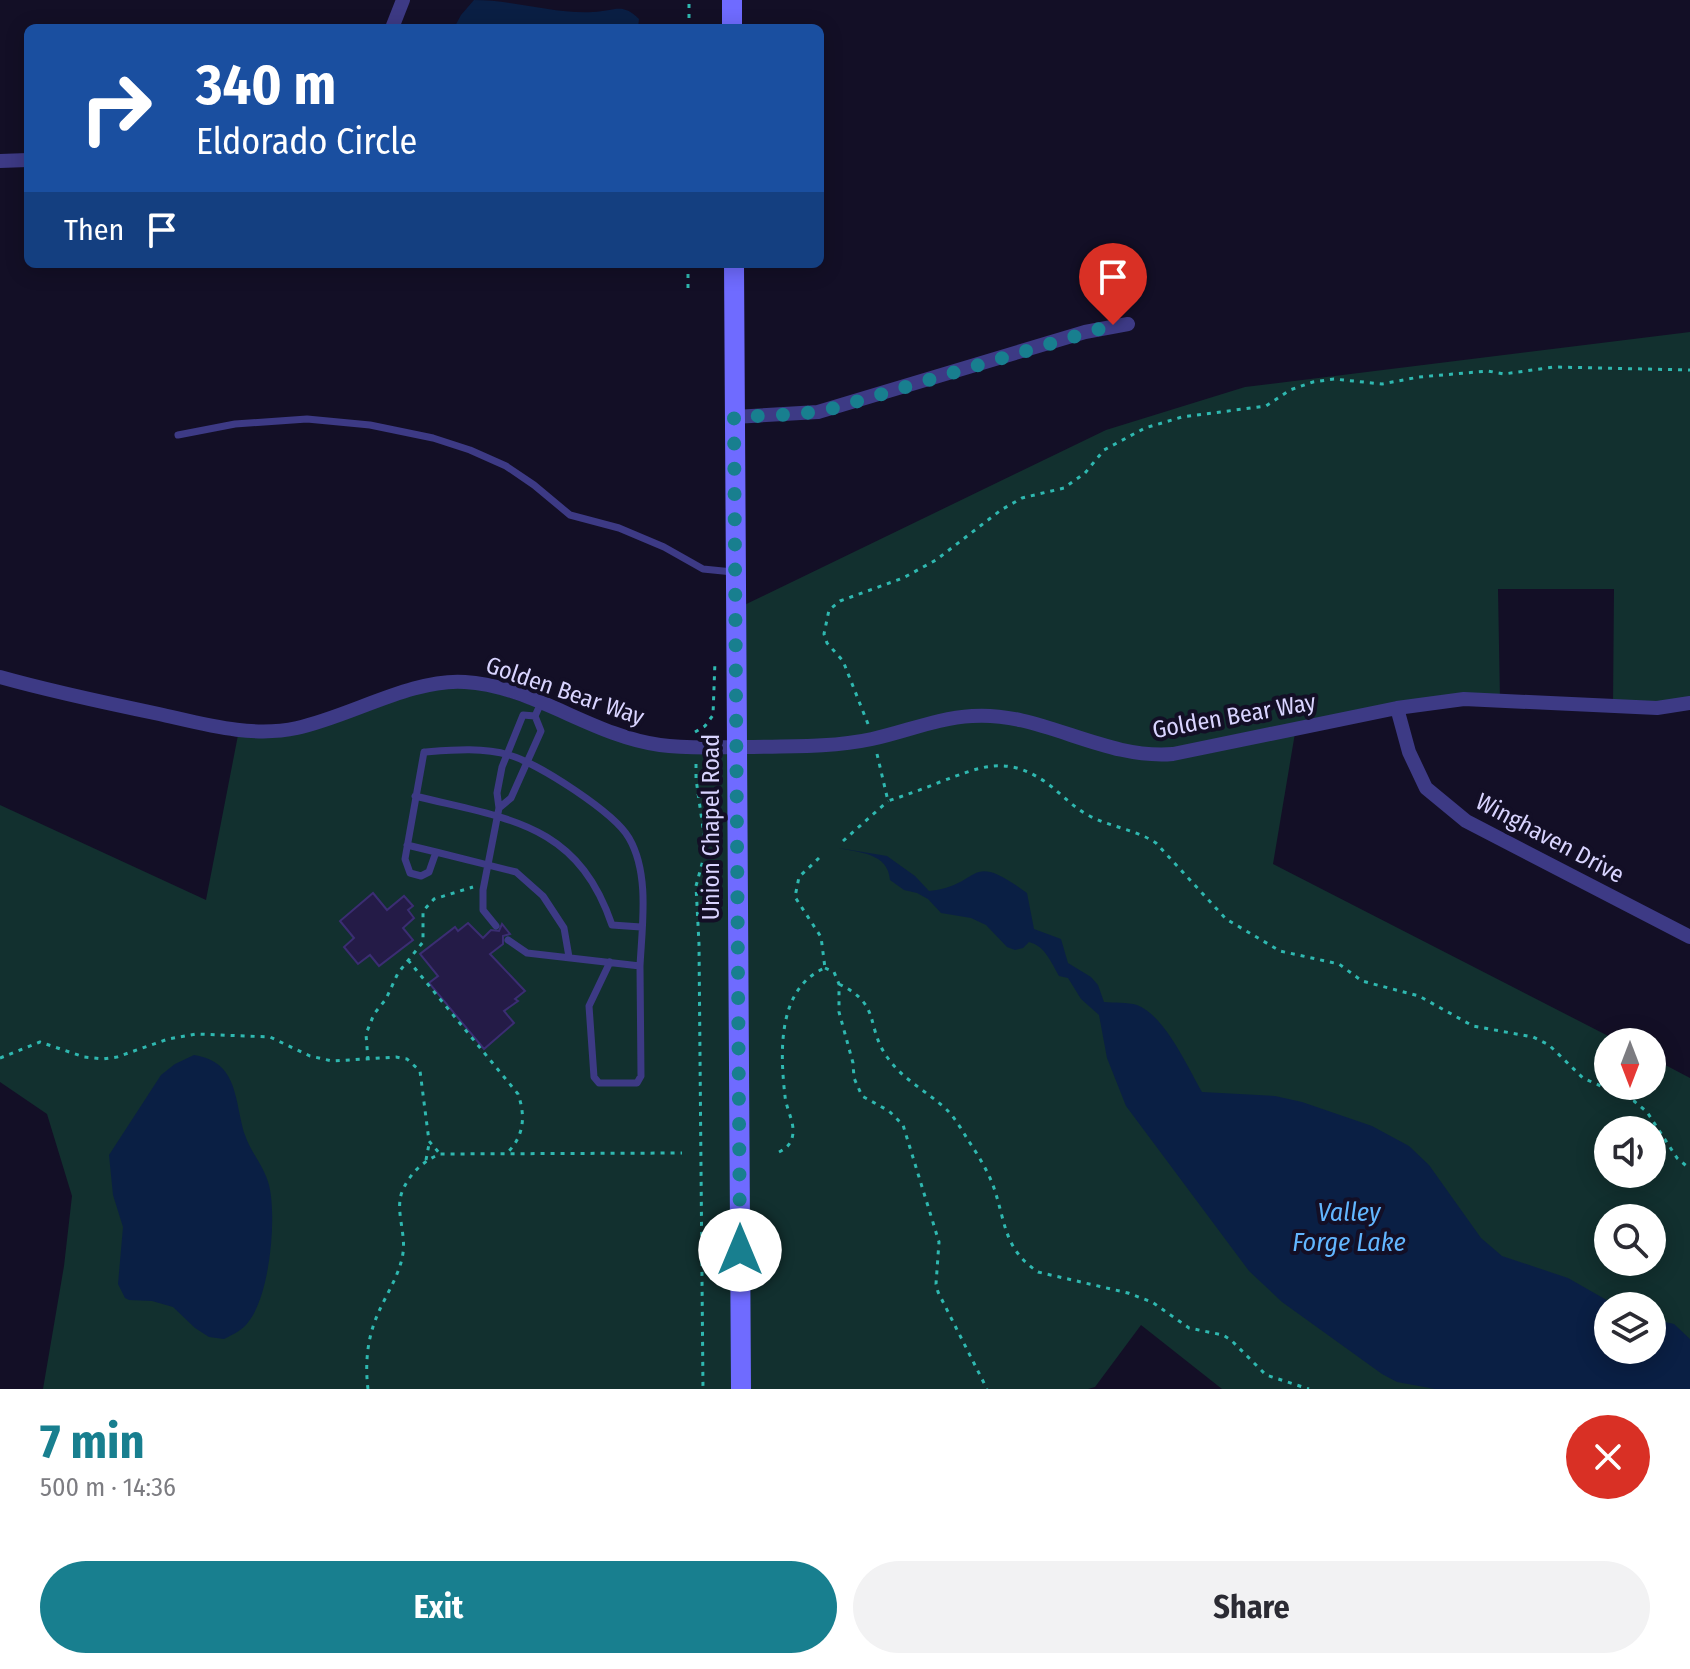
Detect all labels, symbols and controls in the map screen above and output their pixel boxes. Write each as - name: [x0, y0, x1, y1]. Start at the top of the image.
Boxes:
- text: 340 m: [196, 52, 336, 119]
- icon: right: [64, 56, 168, 160]
- text: Eldorado Circle: [196, 120, 417, 164]
- icon: arrive: [140, 208, 184, 252]
- text: Then: [64, 212, 124, 248]
- pin: [1079, 243, 1147, 325]
- icon: arrive: [1091, 255, 1135, 299]
- street label: Golden Bear Way: [482, 651, 648, 731]
- street label: Golden Bear Way: [1150, 688, 1318, 744]
- street label: Union Chapel Road: [697, 734, 725, 920]
- street label: Winghaven Drive: [1471, 787, 1629, 889]
- north arrow: [1594, 1028, 1666, 1100]
- map controls: [1594, 1028, 1666, 1364]
- button: sound: [1594, 1116, 1666, 1188]
- water label: Valley Forge Lake: [1292, 1197, 1406, 1258]
- button: search: [1594, 1204, 1666, 1276]
- position arrow: [698, 1208, 782, 1292]
- button: layers: [1594, 1292, 1666, 1364]
- text: 7 min: [40, 1413, 145, 1471]
- button: close: [1566, 1415, 1650, 1499]
- text: 500 m · 14:36: [40, 1472, 176, 1503]
- button: Exit: [40, 1561, 837, 1653]
- button: Share: [853, 1561, 1650, 1653]

